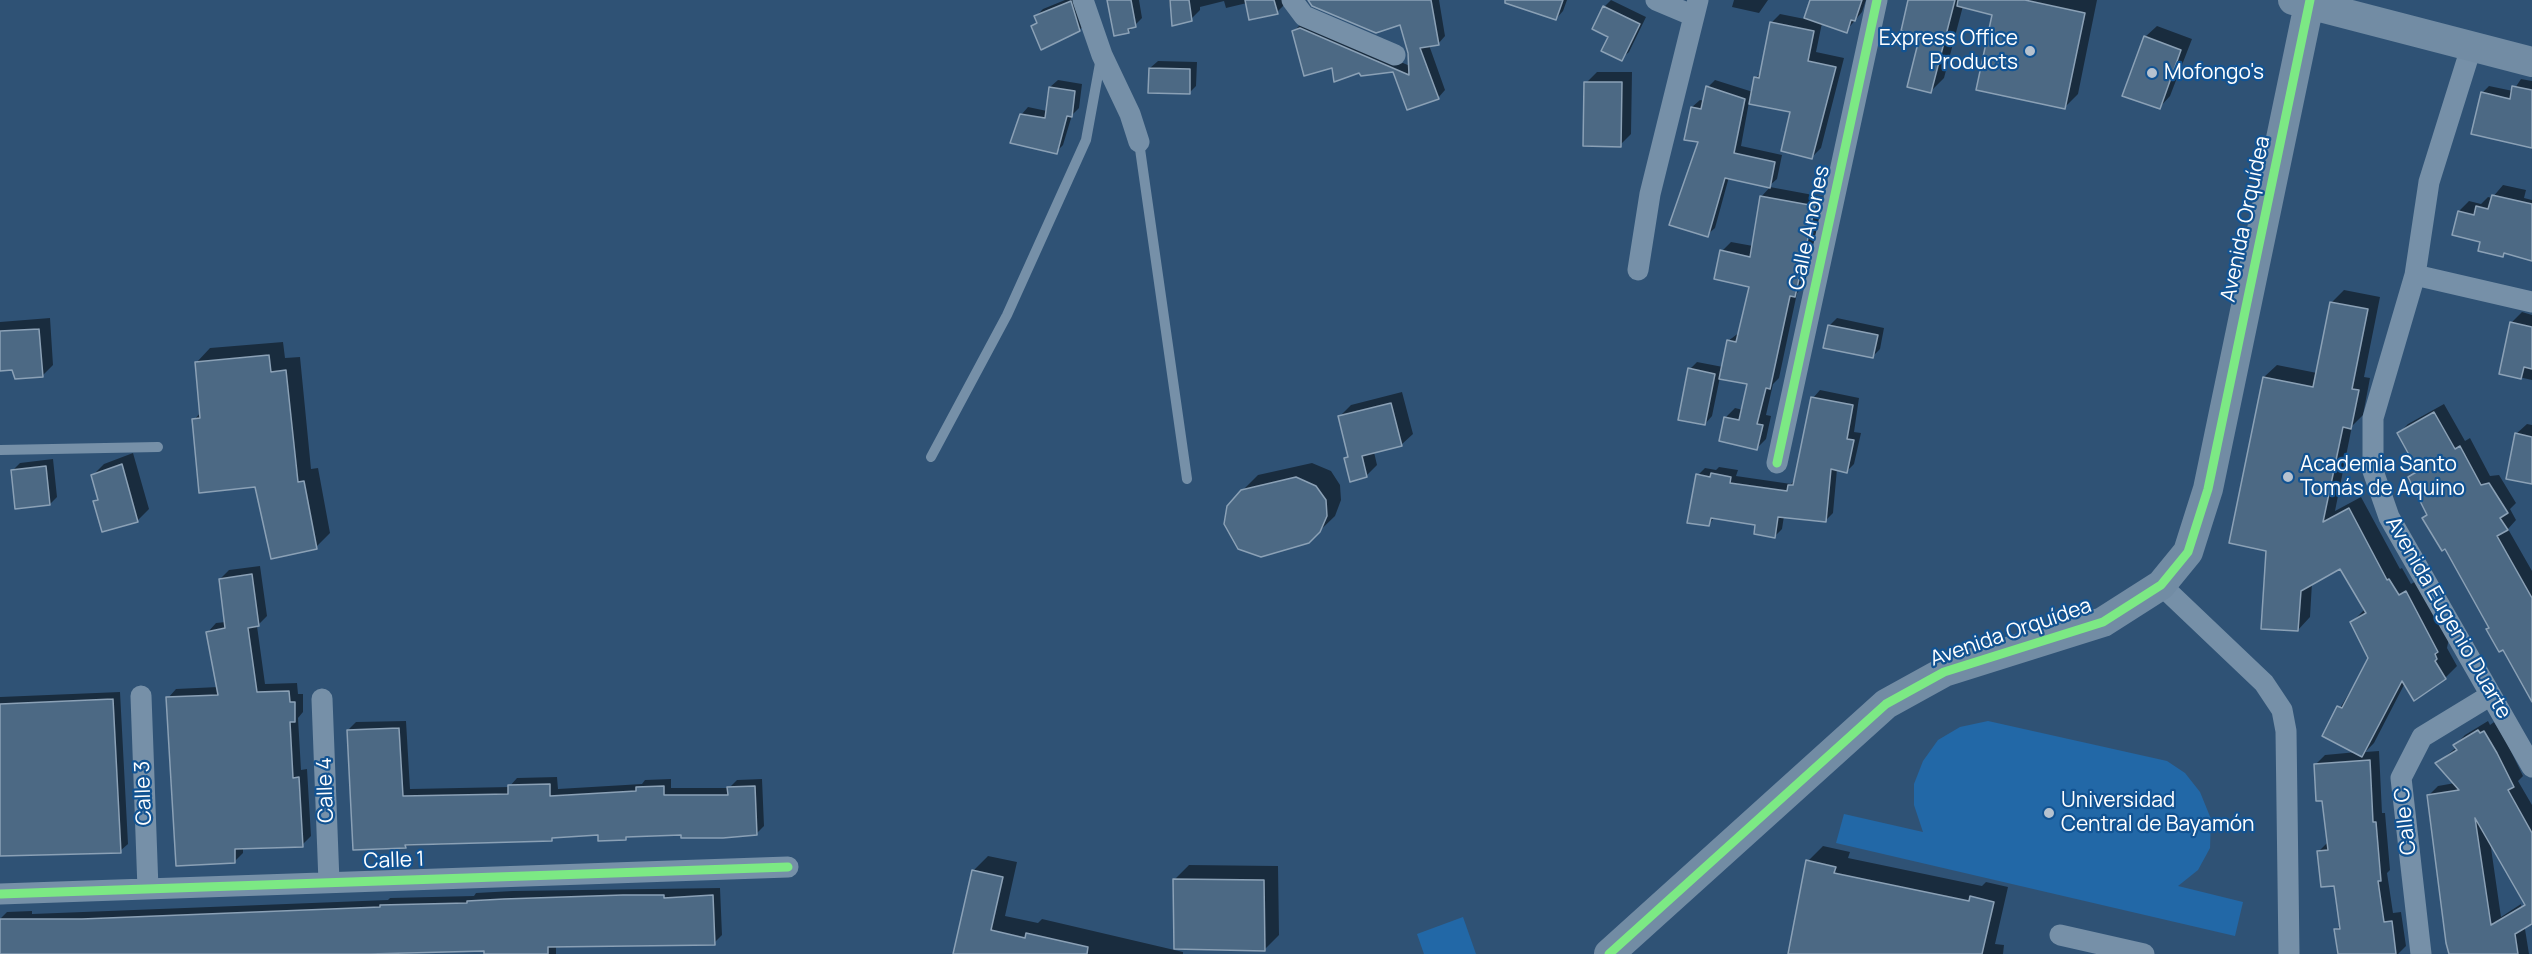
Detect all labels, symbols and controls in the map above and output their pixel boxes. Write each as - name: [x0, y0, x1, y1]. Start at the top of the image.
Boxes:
- place label: Express Office Products: [1879, 26, 2018, 76]
- marker: Express Office Products: [2023, 44, 2037, 58]
- place label: Mofongo's: [2164, 60, 2264, 86]
- marker: Mofongo's: [2145, 66, 2159, 80]
- street label: Avenida Orquídea: [2216, 134, 2276, 304]
- street label: Calle Anones: [1784, 163, 1836, 293]
- place label: Academia Santo Tomás de Aquino: [2300, 452, 2465, 502]
- marker: Academia Santo Tomás de Aquino: [2281, 470, 2295, 484]
- street label: Avenida Eugenio Duarte: [2380, 512, 2516, 724]
- street label: Avenida Orquídea: [1927, 594, 2095, 672]
- street label: Calle 4: [312, 757, 340, 823]
- street label: Calle 3: [130, 760, 158, 826]
- street label: Calle C: [2390, 786, 2422, 856]
- place label: Universidad Central de Bayamón: [2061, 788, 2255, 838]
- marker: Universidad Central de Bayamón: [2042, 806, 2056, 820]
- street label: Calle 1: [363, 847, 425, 875]

